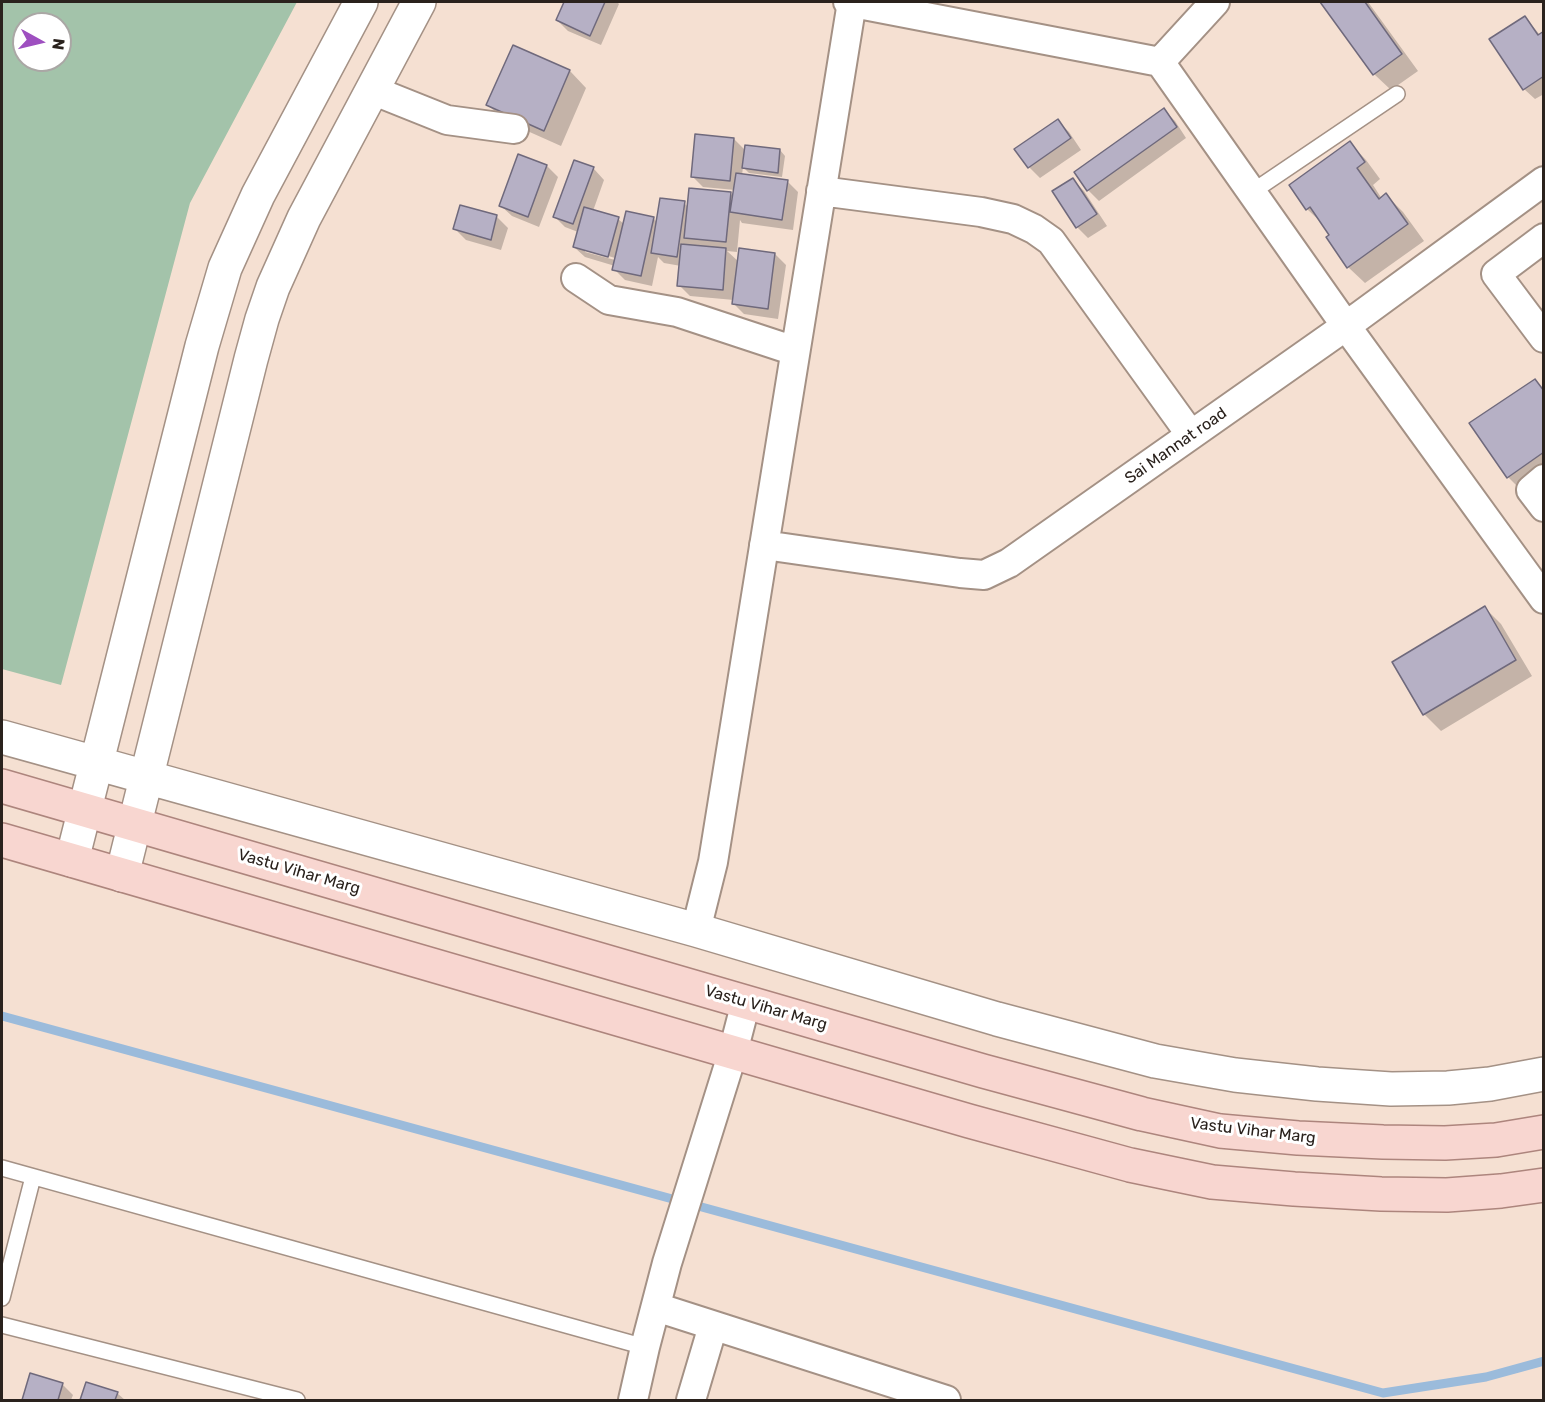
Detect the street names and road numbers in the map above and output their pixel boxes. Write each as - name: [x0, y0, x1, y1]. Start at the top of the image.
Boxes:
- street label: Sai Mannat road: [1121, 404, 1231, 488]
- street label: Vastu Vihar Marg: [236, 845, 362, 899]
- street label: Vastu Vihar Marg: [703, 981, 829, 1035]
- street label: Vastu Vihar Marg: [1189, 1114, 1317, 1148]

